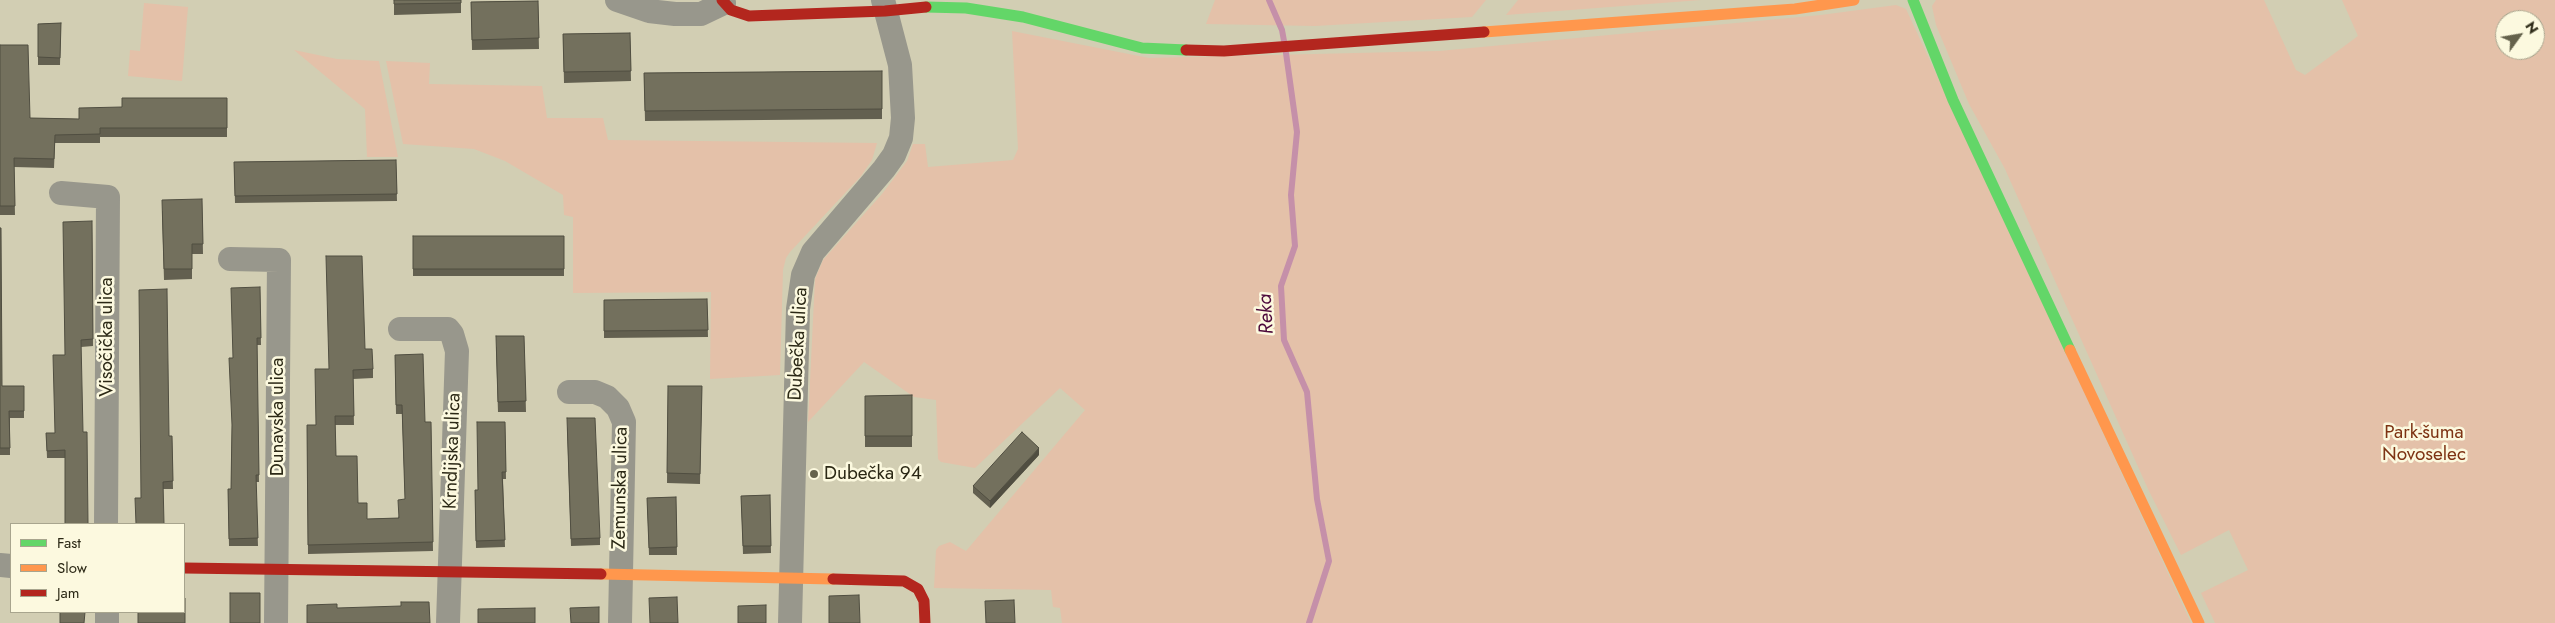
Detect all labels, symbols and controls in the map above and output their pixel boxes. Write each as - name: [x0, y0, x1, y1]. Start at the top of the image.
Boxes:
- north arrow: [2495, 10, 2545, 60]
- text: N: [2520, 18, 2543, 38]
- street label: Visočička ulica: [96, 277, 118, 397]
- street label: Dubečka ulica: [785, 287, 813, 401]
- water label: Reka: [1254, 293, 1280, 335]
- street label: Dunavska ulica: [267, 358, 289, 476]
- street label: Krndijska ulica: [440, 393, 466, 509]
- park label: Park-šuma Novoselec: [2382, 422, 2466, 466]
- street label: Zemunska ulica: [609, 426, 633, 550]
- place label: Dubečka 94: [824, 463, 922, 485]
- marker: Dubečka 94: [808, 468, 820, 480]
- legend: [10, 523, 185, 613]
- text: Fast: [57, 532, 81, 554]
- text: Slow: [57, 557, 87, 579]
- text: Jam: [57, 582, 80, 604]

